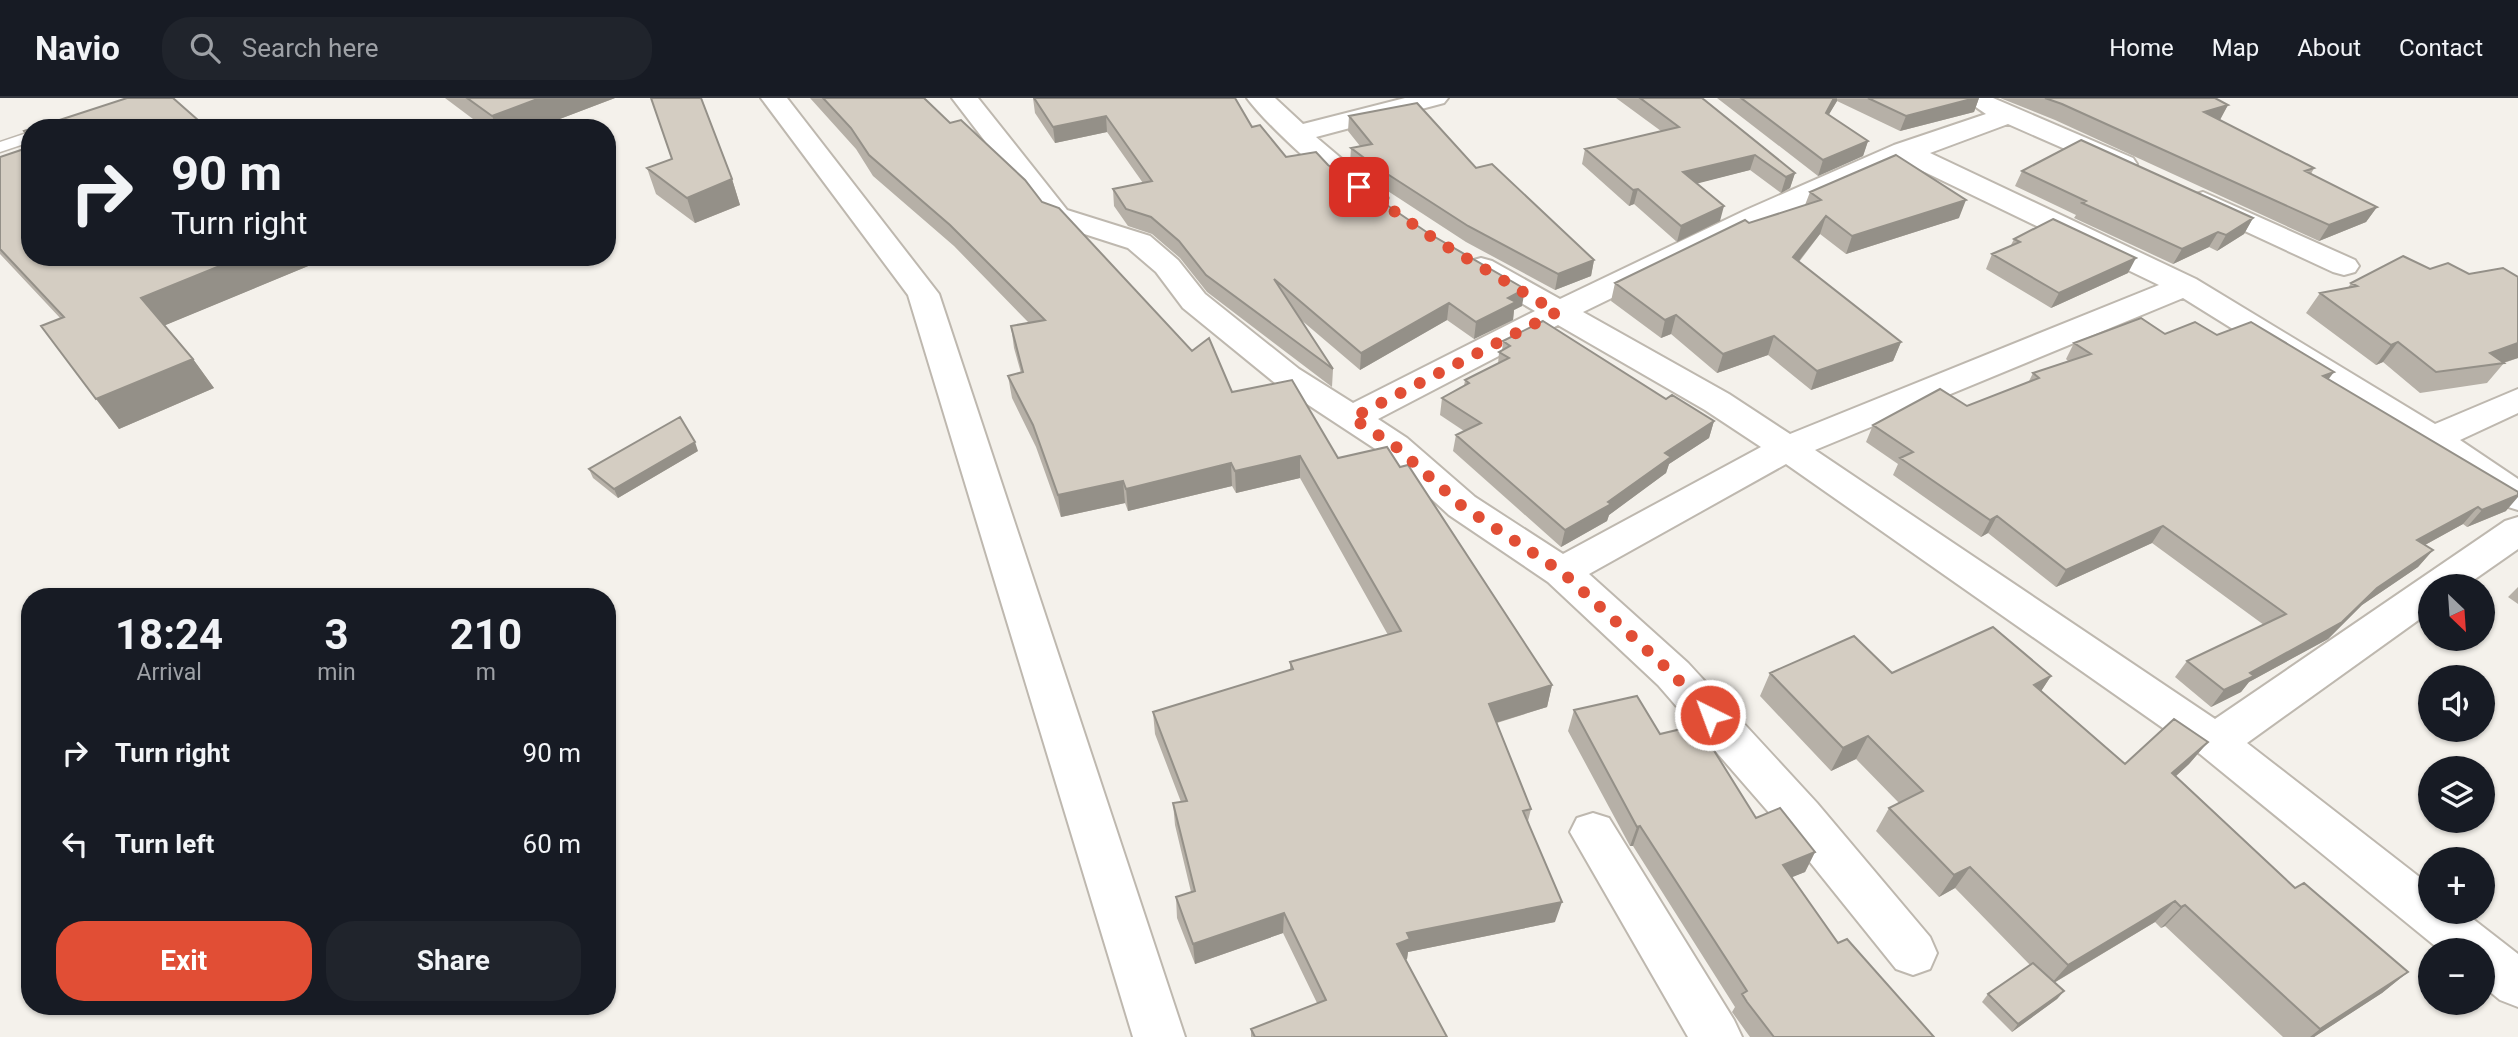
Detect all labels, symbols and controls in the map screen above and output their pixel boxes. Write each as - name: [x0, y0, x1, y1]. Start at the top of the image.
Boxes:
- search box: [162, 17, 652, 80]
- text: Navio: [35, 29, 120, 68]
- icon: search: [186, 29, 224, 67]
- text: Search here: [242, 33, 379, 63]
- text: Home: [2109, 34, 2174, 62]
- text: Map: [2212, 34, 2259, 62]
- text: About: [2297, 34, 2361, 62]
- text: Contact: [2399, 34, 2483, 62]
- text: 90 m: [171, 145, 282, 202]
- icon: right: [56, 147, 147, 238]
- pin: [1329, 157, 1389, 217]
- icon: arrive: [1340, 168, 1378, 206]
- text: Turn right: [171, 204, 307, 242]
- north arrow: [2418, 574, 2496, 651]
- map controls: [2418, 574, 2495, 1015]
- text: 18:24: [115, 610, 223, 659]
- text: 3: [324, 610, 349, 659]
- text: 210: [450, 610, 522, 659]
- text: Arrival: [136, 659, 202, 686]
- text: min: [317, 659, 356, 686]
- text: m: [476, 659, 496, 686]
- button: sound: [2418, 665, 2495, 742]
- position arrow: [1673, 678, 1747, 752]
- icon: right: [56, 734, 94, 772]
- text: Turn right: [115, 738, 230, 768]
- text: 90 m: [523, 738, 581, 768]
- button: layers: [2418, 756, 2495, 833]
- icon: left: [56, 825, 94, 863]
- text: Turn left: [115, 829, 214, 859]
- text: 60 m: [523, 829, 581, 859]
- button: +: [2418, 847, 2495, 924]
- button: Exit: [56, 921, 312, 1001]
- button: Share: [326, 921, 581, 1001]
- button: −: [2418, 938, 2495, 1015]

